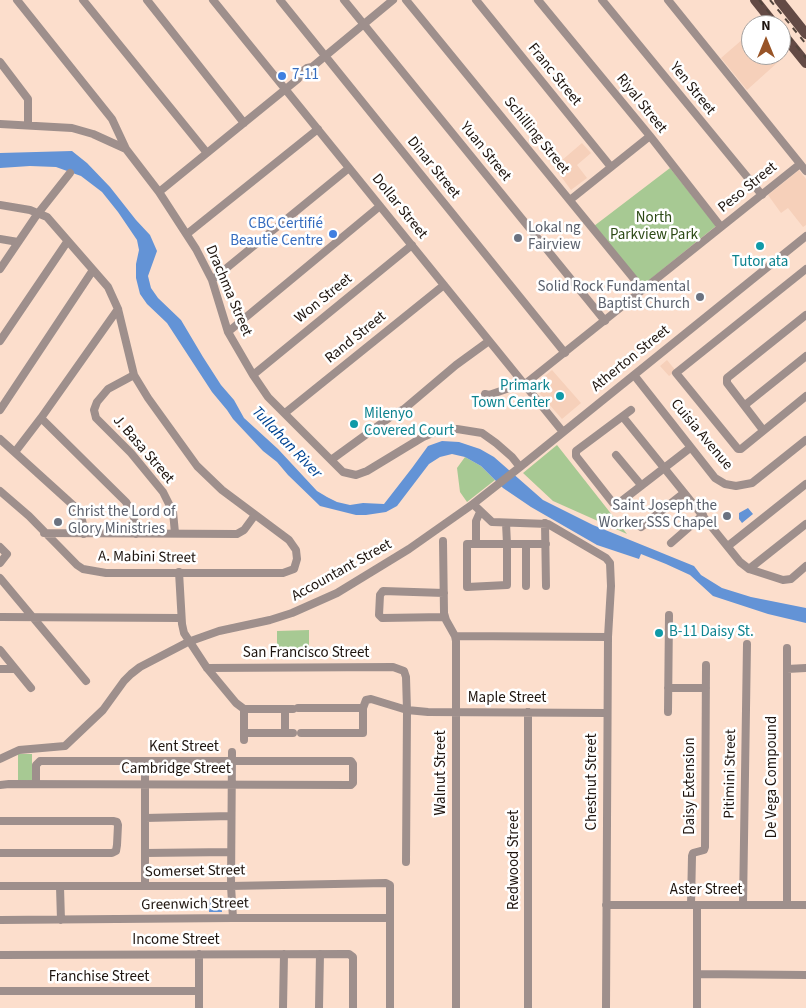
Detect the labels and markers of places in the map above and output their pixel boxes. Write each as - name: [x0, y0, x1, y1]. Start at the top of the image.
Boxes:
- place label: 7-11: [292, 67, 319, 85]
- marker: 7-11: [276, 70, 288, 82]
- place label: CBC Certifié Beautie Centre: [230, 216, 323, 251]
- place label: Lokal ng Fairview: [528, 220, 581, 255]
- marker: CBC Certifié Beautie Centre: [327, 228, 339, 240]
- marker: Lokal ng Fairview: [512, 232, 524, 244]
- marker: Tutor ata: [754, 240, 766, 252]
- place label: Tutor ata: [732, 254, 788, 272]
- place label: Solid Rock Fundamental Baptist Church: [538, 279, 690, 314]
- marker: Solid Rock Fundamental Baptist Church: [694, 291, 706, 303]
- place label: Primark Town Center: [471, 378, 550, 413]
- marker: Primark Town Center: [554, 390, 566, 402]
- place label: Milenyo Covered Court: [364, 406, 454, 441]
- marker: Milenyo Covered Court: [348, 418, 360, 430]
- place label: Saint Joseph the Worker SSS Chapel: [599, 498, 717, 533]
- place label: Christ the Lord of Glory Ministries: [68, 504, 175, 539]
- marker: Saint Joseph the Worker SSS Chapel: [721, 510, 733, 522]
- marker: Christ the Lord of Glory Ministries: [52, 516, 64, 528]
- place label: B-11 Daisy St.: [669, 624, 754, 642]
- marker: B-11 Daisy St.: [653, 627, 665, 639]

